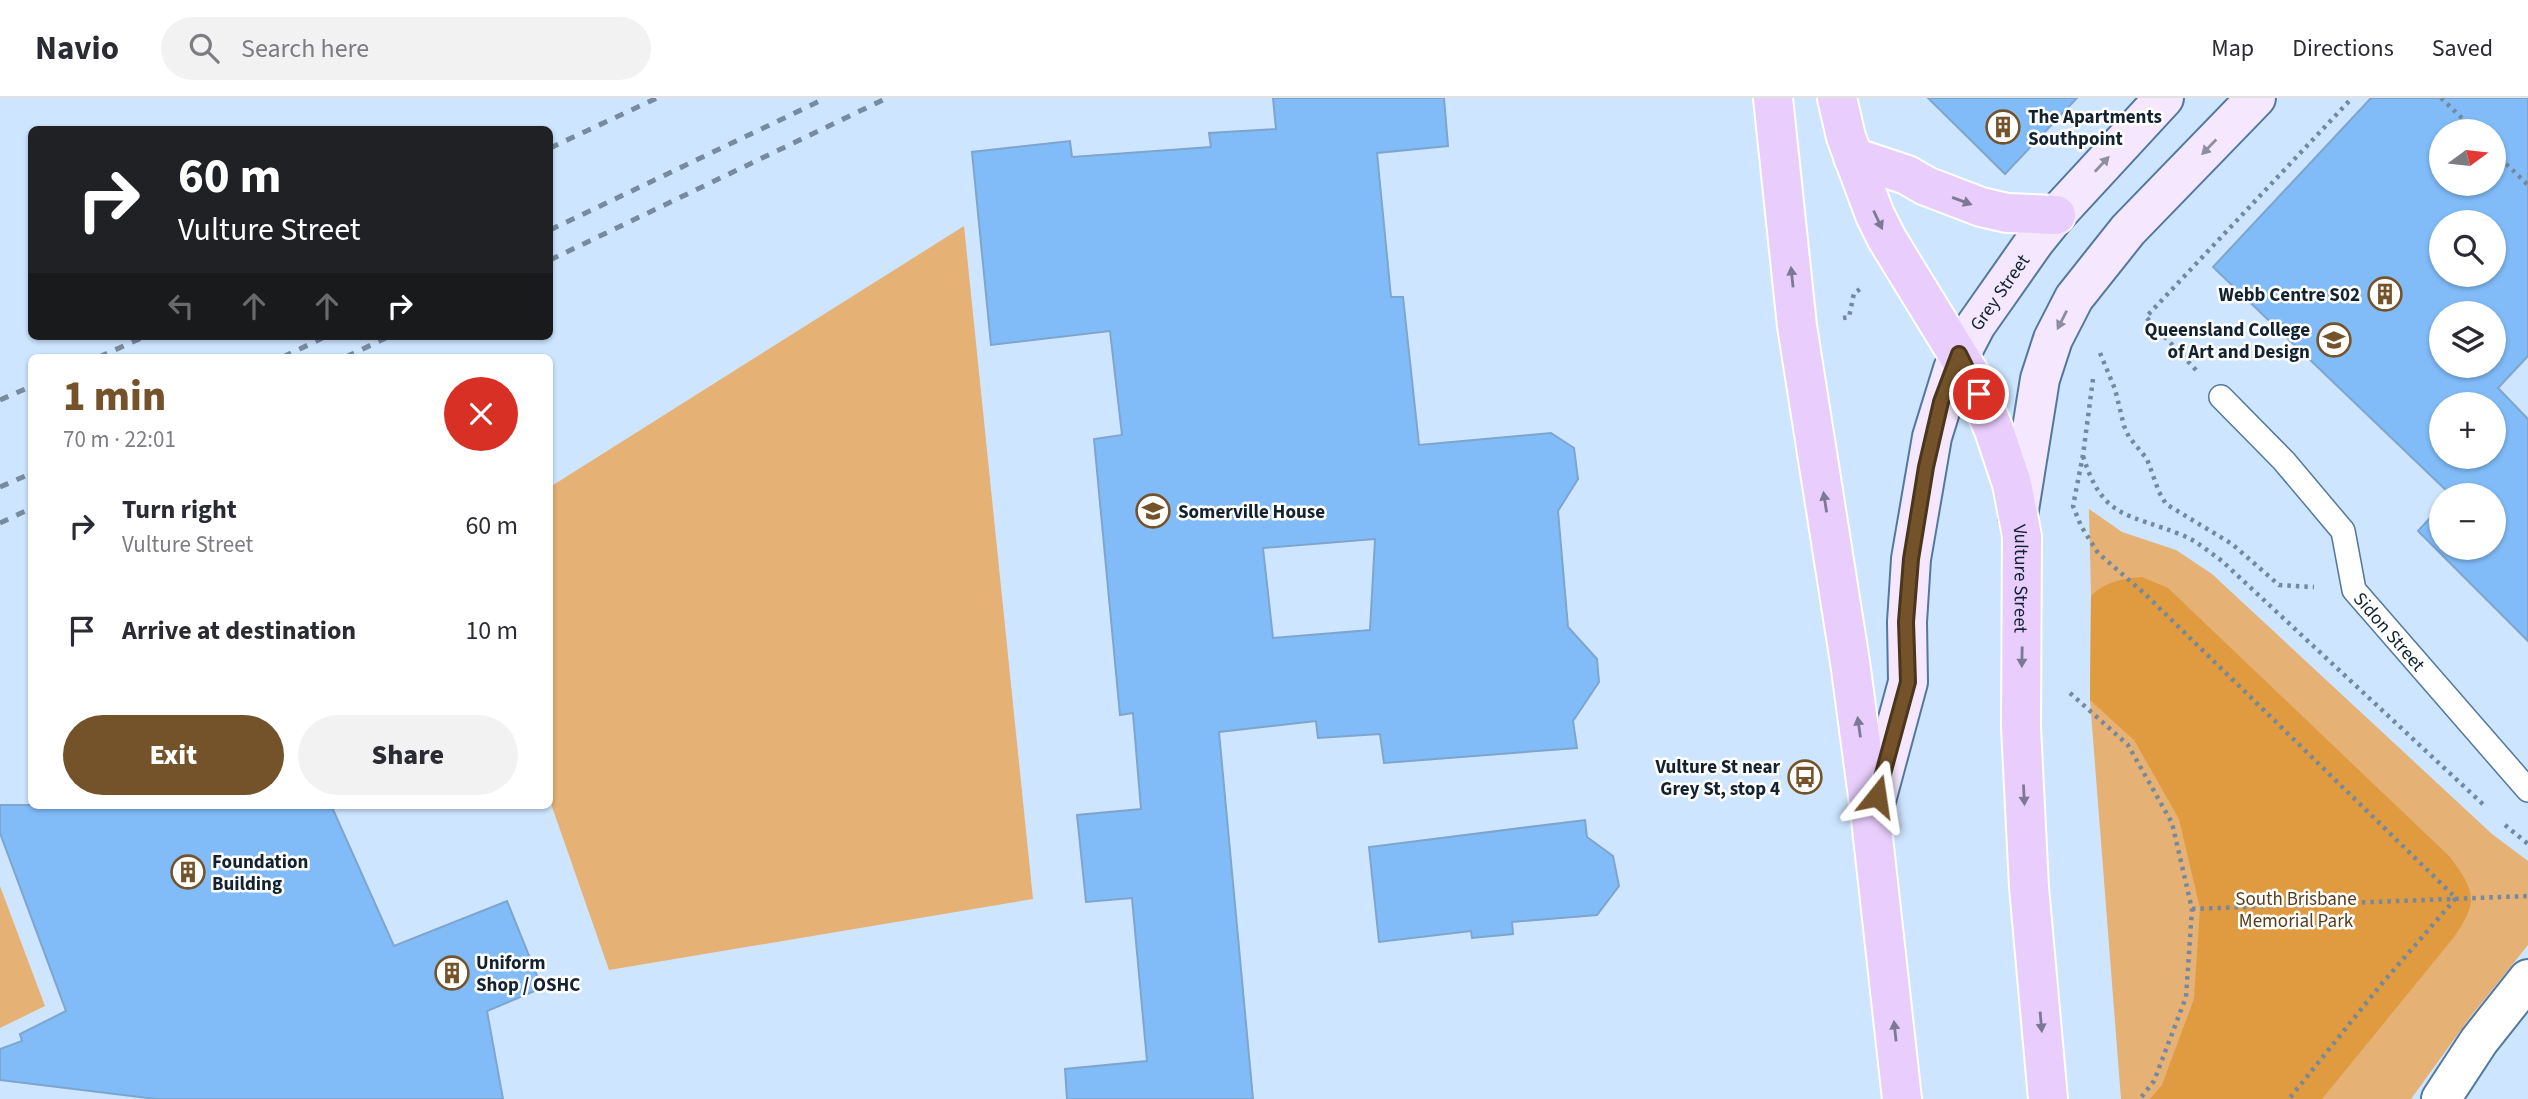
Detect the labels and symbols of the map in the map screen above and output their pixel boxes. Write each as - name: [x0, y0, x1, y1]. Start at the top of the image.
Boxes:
- place label: The Apartments Southpoint: [2028, 104, 2162, 153]
- building icon: The Apartments Southpoint: [1984, 108, 2022, 146]
- north arrow: [2429, 119, 2506, 196]
- one-way arrow: [2201, 138, 2217, 155]
- one-way arrow: [2094, 156, 2110, 173]
- one-way arrow: [1951, 195, 1972, 206]
- one-way arrow: [1873, 210, 1884, 230]
- street label: Grey Street: [1964, 249, 2037, 337]
- one-way arrow: [1786, 266, 1797, 288]
- building icon: Webb Centre S02: [2366, 275, 2404, 313]
- place label: Webb Centre S02: [2218, 282, 2360, 309]
- one-way arrow: [2057, 310, 2068, 330]
- place label: Queensland College of Art and Design: [2144, 317, 2310, 366]
- school or university icon: Queensland College of Art and Design: [2315, 321, 2353, 359]
- pin: [1949, 364, 2009, 424]
- one-way arrow: [1819, 491, 1830, 513]
- school or university icon: Somerville House: [1134, 492, 1172, 530]
- place label: Somerville House: [1178, 499, 1325, 526]
- street label: Vulture Street: [2005, 522, 2034, 634]
- street label: Sidon Street: [2347, 587, 2431, 678]
- one-way arrow: [2016, 647, 2028, 669]
- one-way arrow: [1853, 716, 1864, 738]
- place label: Vulture St near Grey St, stop 4: [1655, 754, 1780, 803]
- bus stop icon: Vulture St near Grey St, stop 4: [1786, 758, 1824, 796]
- position arrow: [1840, 759, 1914, 833]
- one-way arrow: [2019, 785, 2030, 807]
- place label: Foundation Building: [212, 849, 308, 898]
- building icon: Foundation Building: [169, 853, 207, 891]
- park label: South Brisbane Memorial Park: [2235, 886, 2357, 935]
- place label: Uniform Shop / OSHC: [476, 950, 580, 999]
- building icon: Uniform Shop / OSHC: [433, 954, 471, 992]
- one-way arrow: [2036, 1011, 2047, 1033]
- one-way arrow: [1889, 1020, 1900, 1042]

